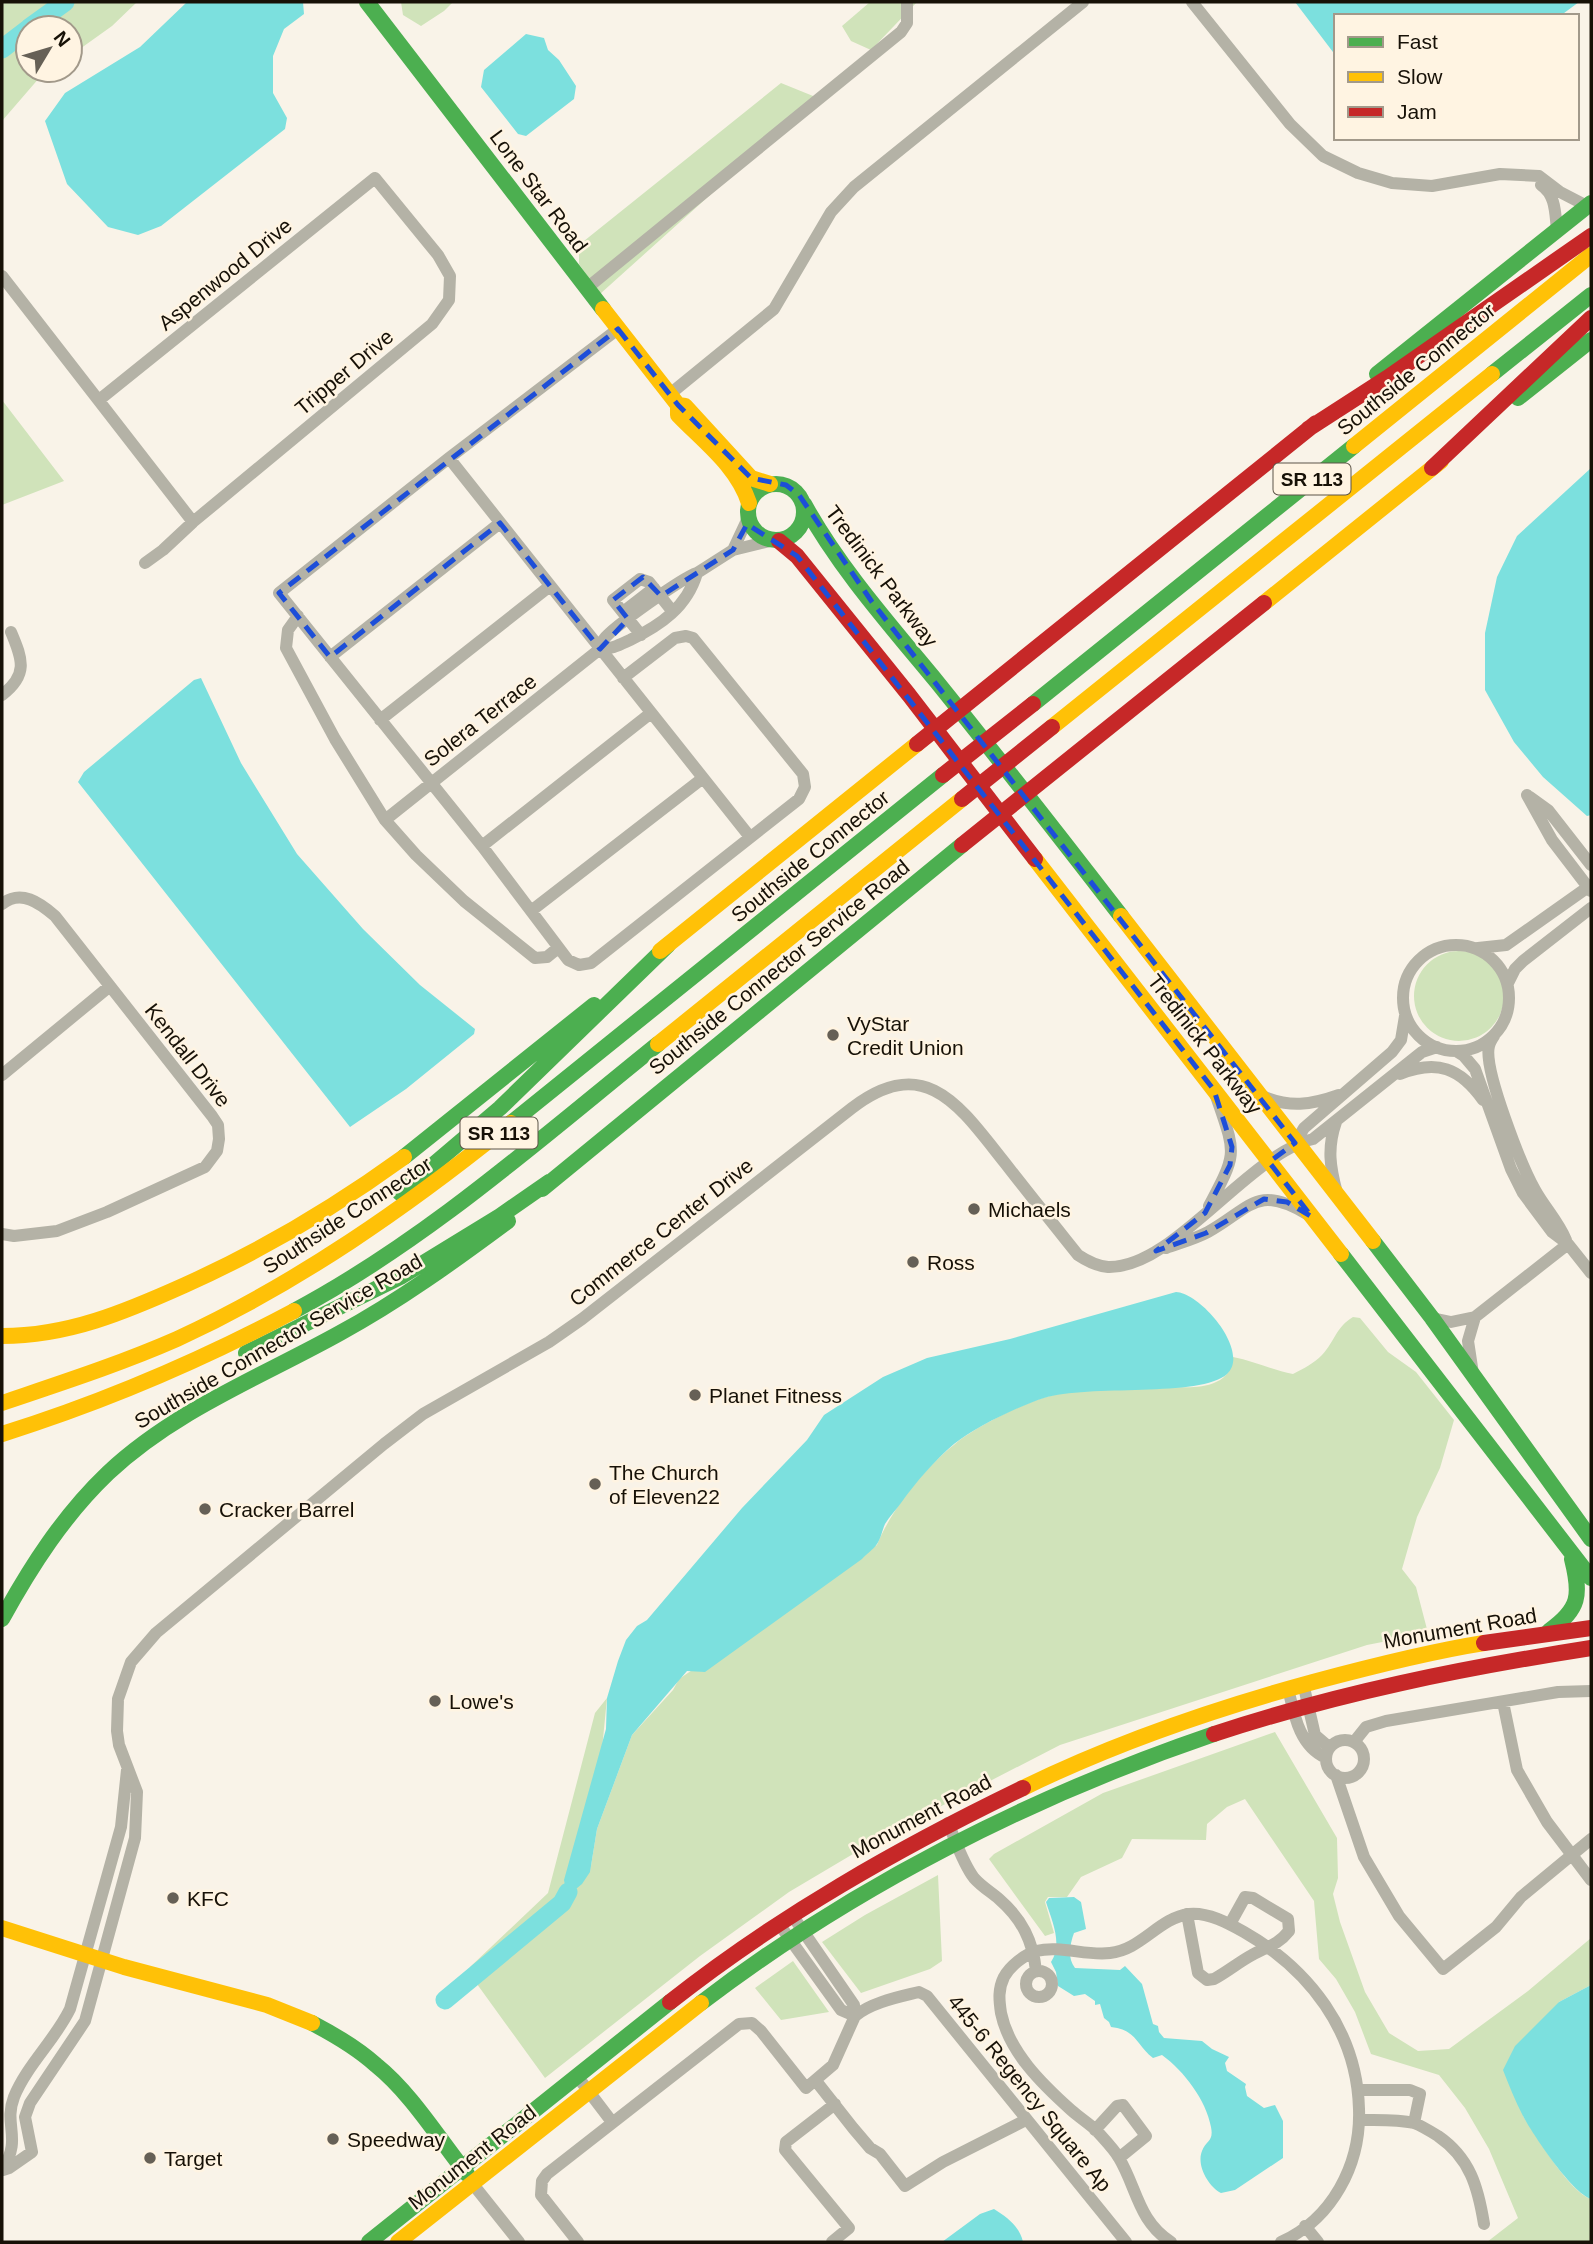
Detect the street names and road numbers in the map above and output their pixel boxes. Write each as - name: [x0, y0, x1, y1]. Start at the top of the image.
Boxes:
- street label: Lone Star Road: [486, 125, 592, 257]
- street label: Aspenwood Drive: [154, 213, 296, 335]
- street label: Southside Connector: [1333, 298, 1499, 440]
- street label: Tripper Drive: [290, 324, 398, 420]
- road number: SR 113: [1274, 464, 1350, 494]
- street label: Tredinick Parkway: [821, 501, 943, 652]
- street label: Solera Terrace: [419, 669, 541, 771]
- street label: Southside Connector: [727, 785, 893, 927]
- street label: Southside Connector Service Road: [644, 855, 914, 1079]
- street label: Tredinick Parkway: [1143, 970, 1267, 1119]
- street label: Kendall Drive: [140, 999, 236, 1111]
- road number: SR 113: [461, 1118, 538, 1148]
- street label: Southside Connector: [258, 1152, 436, 1278]
- street label: Commerce Center Drive: [565, 1153, 757, 1311]
- street label: Southside Connector Service Road: [130, 1249, 426, 1433]
- street label: Monument Road: [1382, 1603, 1538, 1653]
- street label: Monument Road: [847, 1769, 995, 1863]
- street label: 445-6 Regency Square Ap: [944, 1990, 1116, 2196]
- street label: Monument Road: [404, 2100, 540, 2214]

